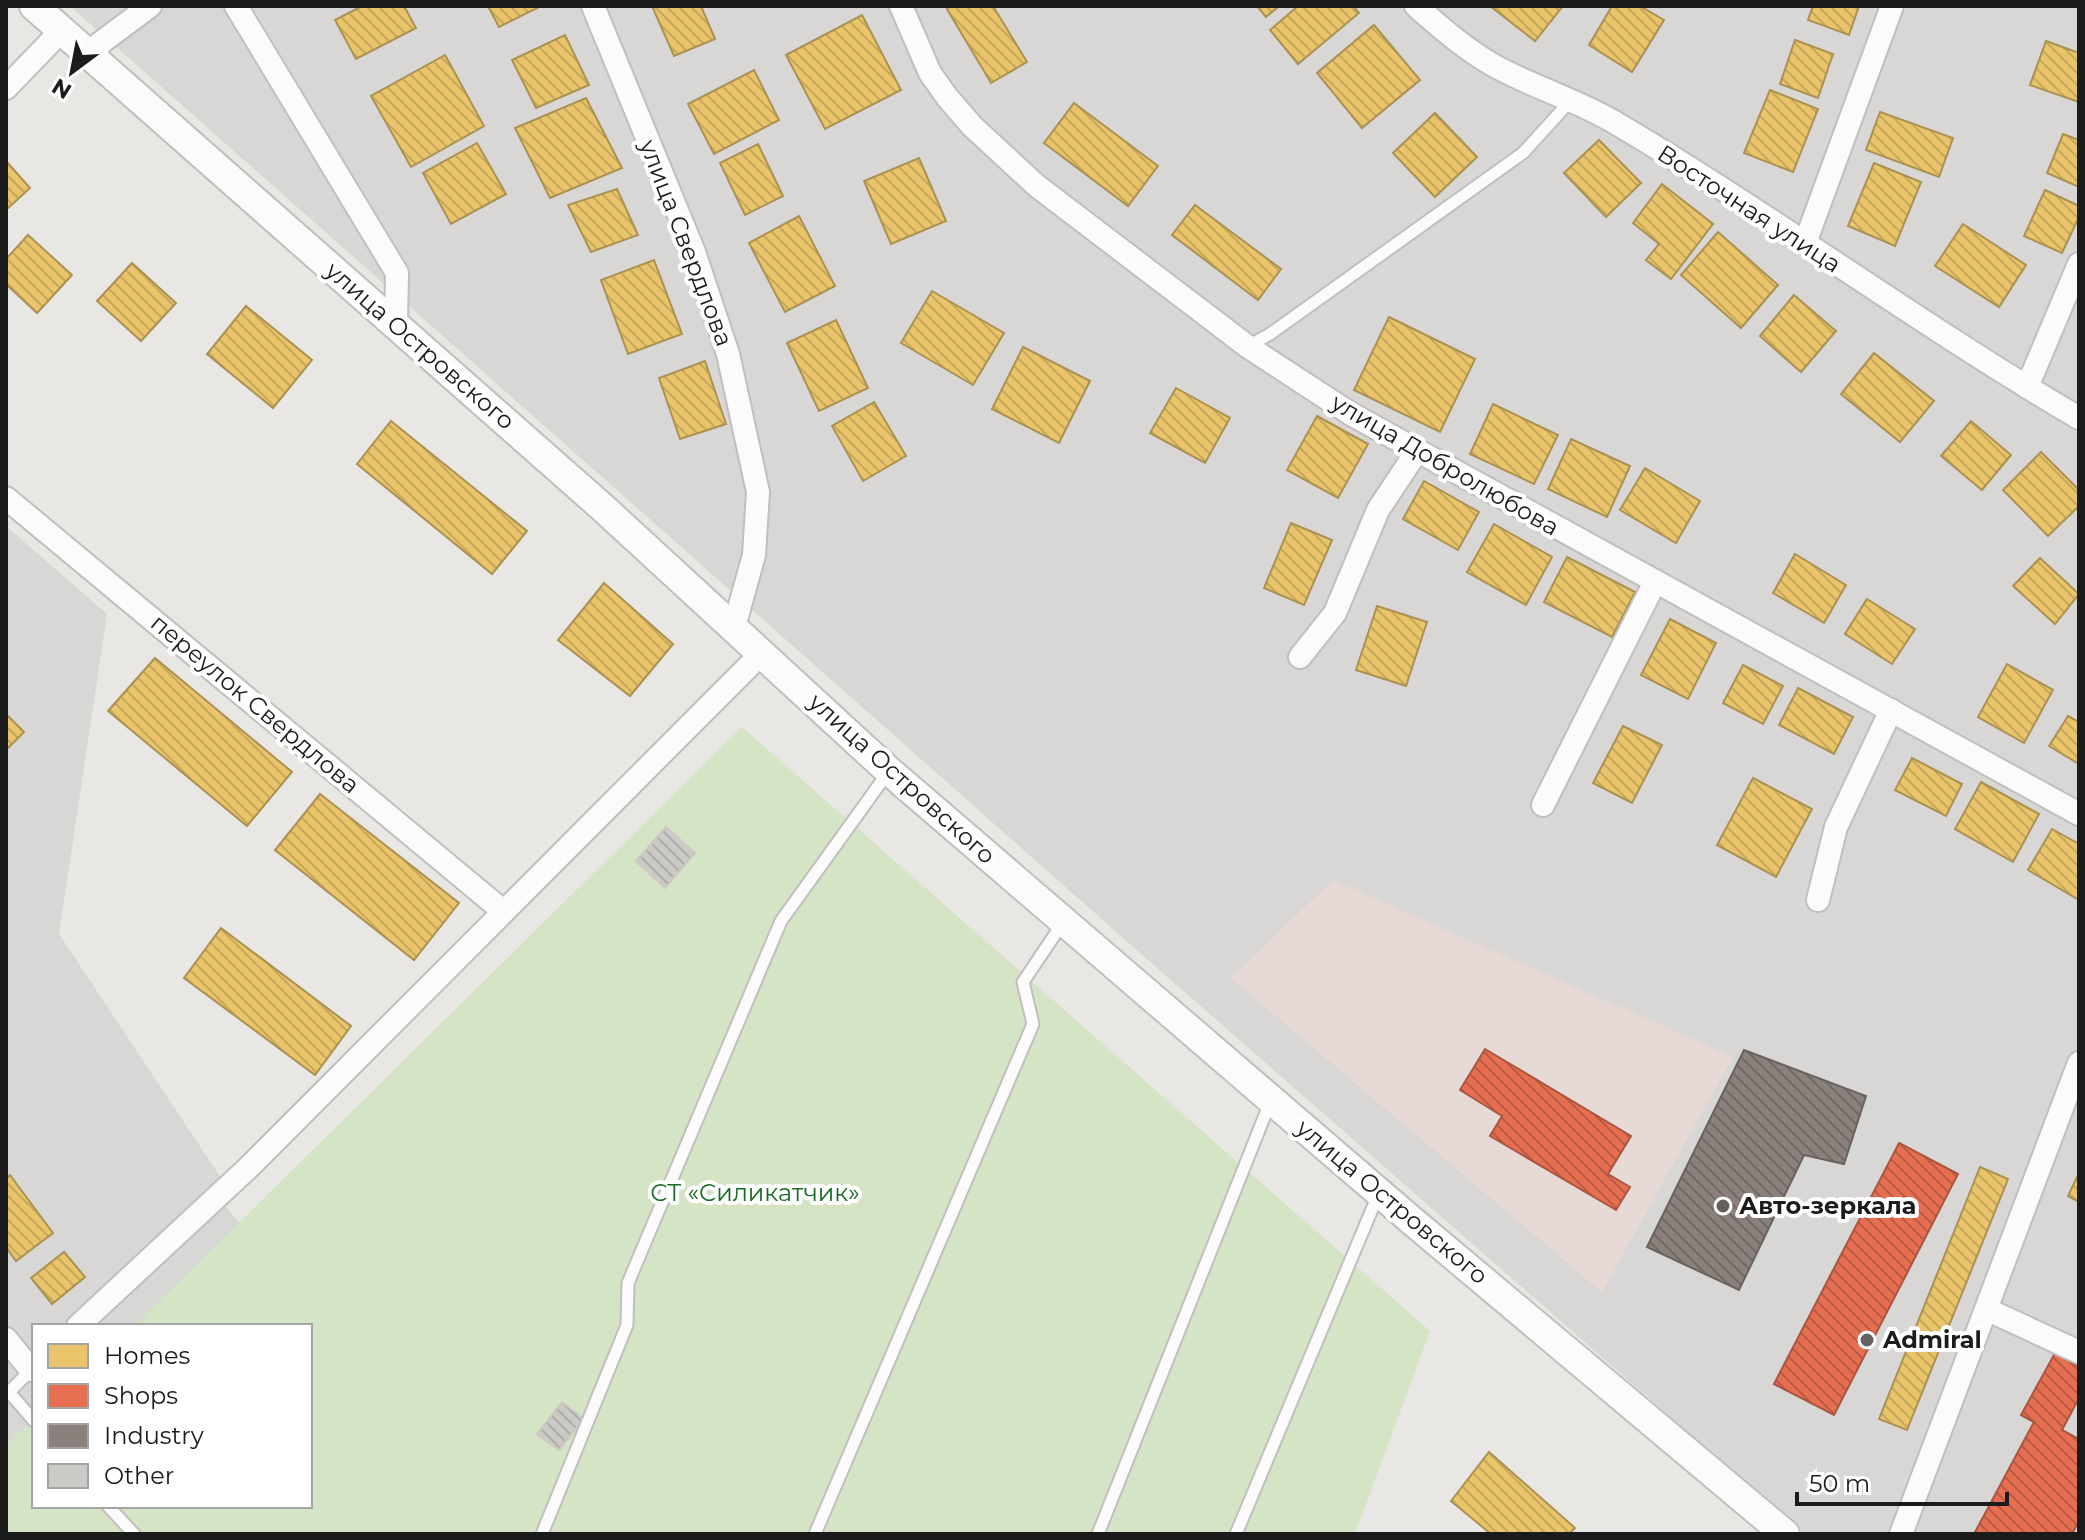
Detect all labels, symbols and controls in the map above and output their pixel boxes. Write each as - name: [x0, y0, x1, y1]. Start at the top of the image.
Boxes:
- north arrow: [32, 32, 112, 112]
- text: N: [47, 72, 76, 105]
- street label: улица Свердлова: [633, 135, 739, 350]
- street label: Восточная улица: [1652, 138, 1846, 279]
- street label: улица Островского: [319, 255, 521, 436]
- street label: улица Добролюбова: [1325, 387, 1564, 542]
- street label: переулок Свердлова: [145, 608, 365, 799]
- street label: улица Островского: [802, 687, 1002, 870]
- street label: улица Островского: [1290, 1112, 1494, 1290]
- park label: СТ «Силикатчик»: [650, 1178, 860, 1207]
- place label: Авто-зеркала: [1739, 1191, 1916, 1220]
- marker: Авто-зеркала: [1714, 1197, 1732, 1215]
- legend: [32, 1324, 312, 1508]
- place label: Admiral: [1882, 1325, 1982, 1354]
- marker: Admiral: [1858, 1331, 1876, 1349]
- text: Homes: [104, 1341, 190, 1370]
- text: Shops: [104, 1381, 178, 1410]
- text: Industry: [104, 1421, 204, 1450]
- scale bar: [1797, 1456, 2007, 1506]
- text: Other: [104, 1461, 174, 1490]
- text: 50 m: [1809, 1469, 1870, 1498]

